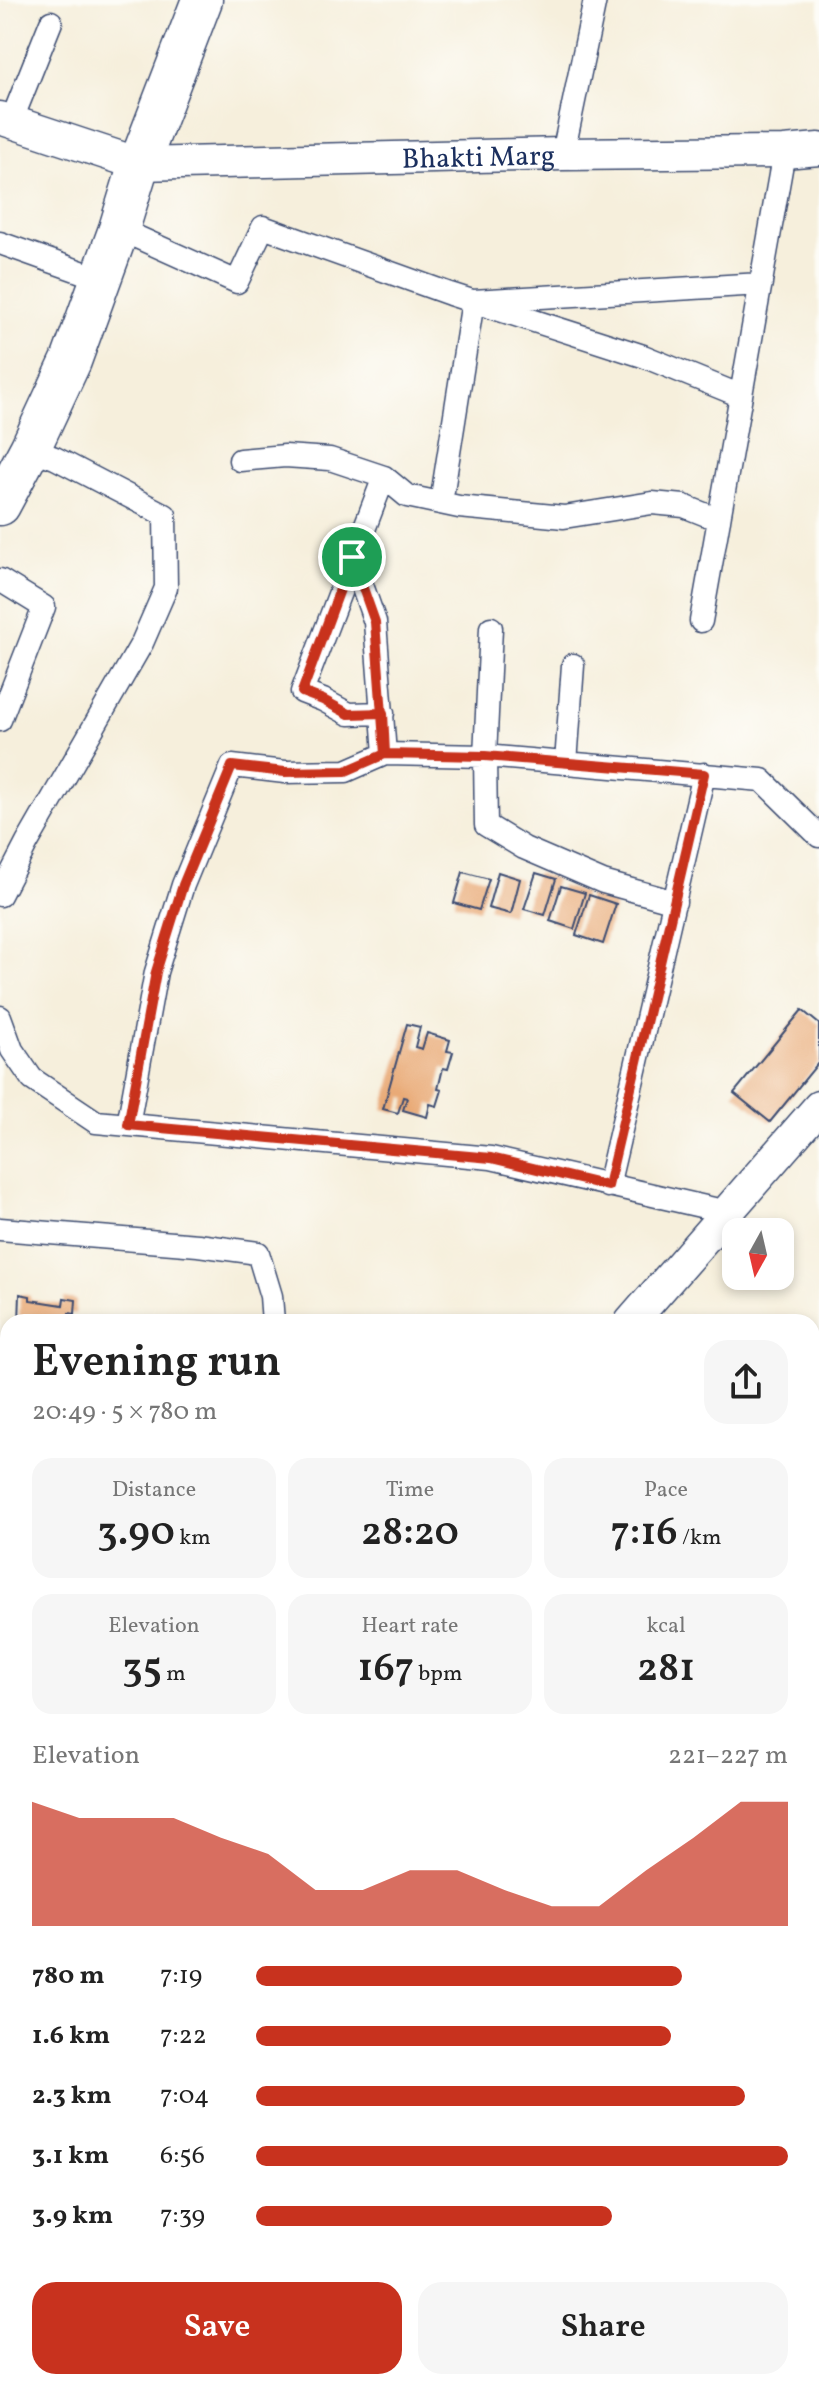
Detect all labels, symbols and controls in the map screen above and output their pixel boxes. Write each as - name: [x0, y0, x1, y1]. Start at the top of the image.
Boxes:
- street label: Bhakti Marg: [401, 137, 556, 180]
- pin: [318, 523, 386, 591]
- icon: arrive: [330, 535, 374, 579]
- north arrow: [722, 1218, 794, 1290]
- map controls: [722, 1218, 794, 1290]
- text: Evening run: [32, 1333, 281, 1394]
- button: share: [704, 1340, 788, 1424]
- text: 20:49 · 5 × 780 m: [32, 1394, 217, 1430]
- text: Distance: [112, 1475, 196, 1506]
- text: Time: [386, 1475, 434, 1506]
- text: Pace: [644, 1475, 688, 1506]
- text: 3.90: [97, 1506, 175, 1562]
- text: 28:20: [361, 1506, 459, 1562]
- text: 7:16: [611, 1506, 678, 1562]
- text: km: [175, 1523, 211, 1554]
- text: /km: [678, 1523, 721, 1554]
- text: Elevation: [108, 1611, 200, 1642]
- text: Heart rate: [361, 1611, 459, 1642]
- text: kcal: [646, 1611, 686, 1642]
- text: 35: [122, 1642, 162, 1698]
- text: 167: [358, 1642, 414, 1698]
- text: 281: [637, 1642, 695, 1698]
- text: m: [162, 1659, 186, 1690]
- text: bpm: [414, 1659, 462, 1690]
- text: Elevation: [32, 1738, 140, 1774]
- text: 221–227 m: [668, 1738, 788, 1774]
- text: 780 m: [32, 1958, 105, 1994]
- text: 7:19: [160, 1958, 202, 1994]
- text: 1.6 km: [32, 2018, 110, 2054]
- text: 7:22: [160, 2018, 207, 2054]
- text: 2.3 km: [32, 2078, 112, 2114]
- text: 7:04: [160, 2078, 209, 2114]
- text: 3.1 km: [32, 2138, 109, 2174]
- text: 6:56: [160, 2138, 205, 2174]
- text: 3.9 km: [32, 2198, 113, 2234]
- text: 7:39: [160, 2198, 205, 2234]
- button: Save: [32, 2282, 402, 2374]
- button: Share: [418, 2282, 788, 2374]

